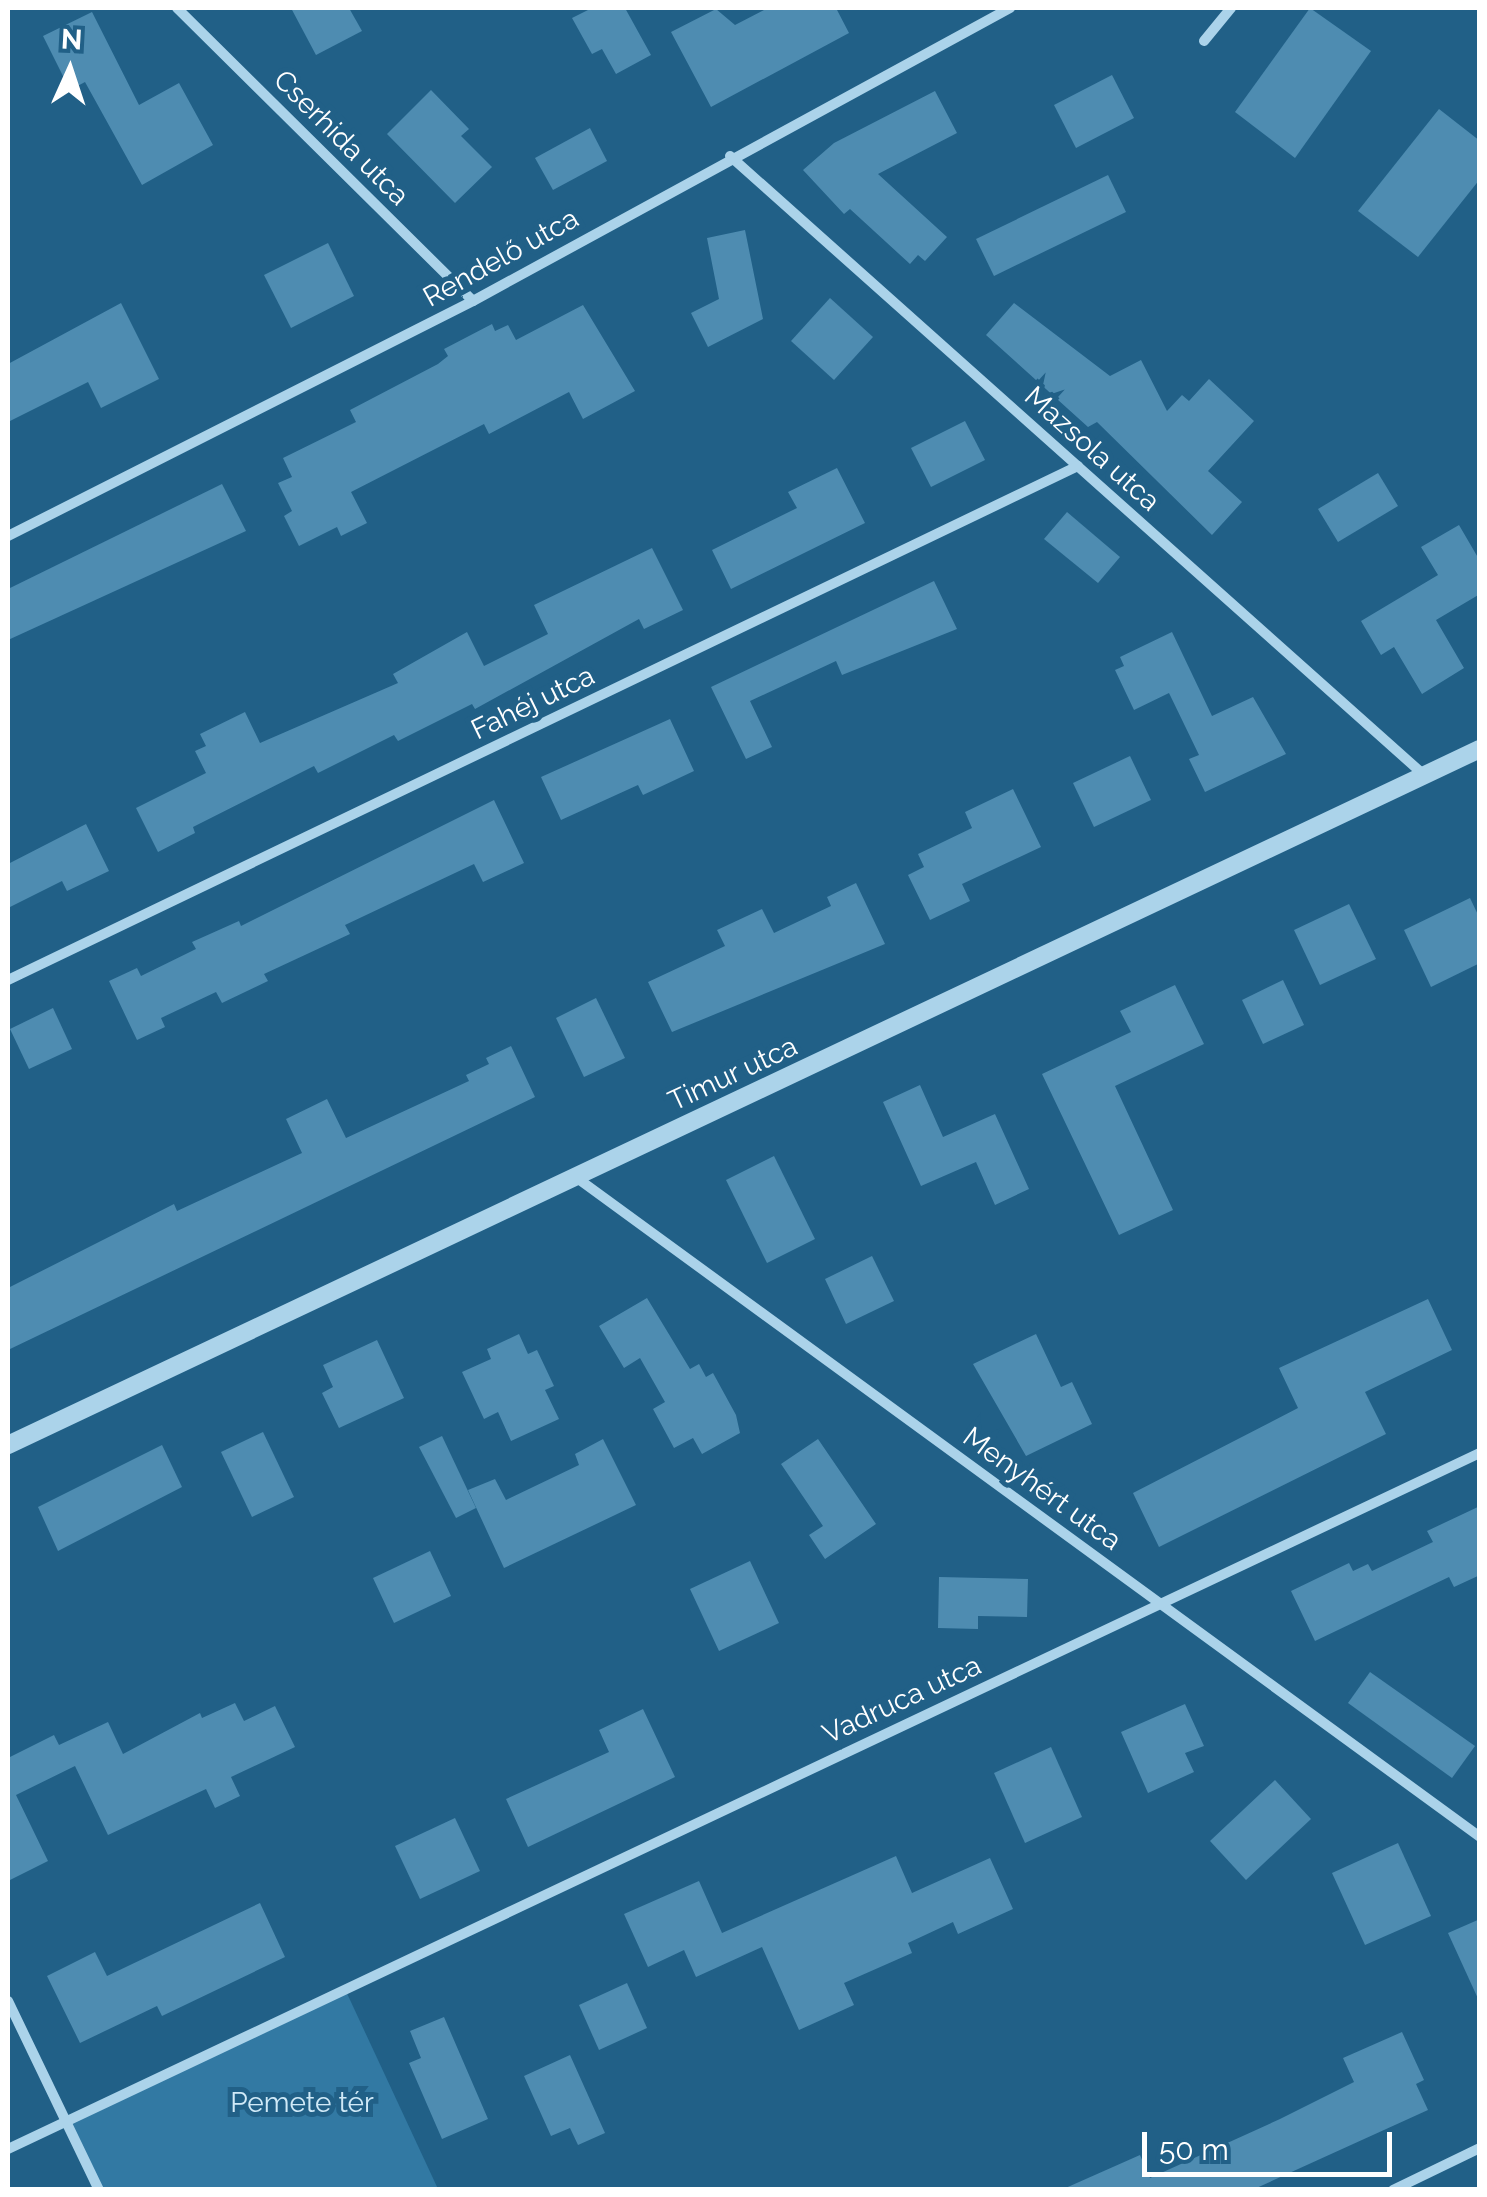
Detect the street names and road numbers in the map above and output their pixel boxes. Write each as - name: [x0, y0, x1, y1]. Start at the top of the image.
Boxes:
- street label: Cserhida utca: [266, 63, 416, 213]
- street label: Rendelő utca: [418, 202, 584, 314]
- street label: Mazsola utca: [1018, 380, 1166, 518]
- street label: Fahéj utca: [466, 659, 600, 747]
- street label: Timur utca: [663, 1029, 803, 1119]
- street label: Menyhért utca: [956, 1420, 1128, 1558]
- street label: Vadruca utca: [817, 1649, 987, 1751]

